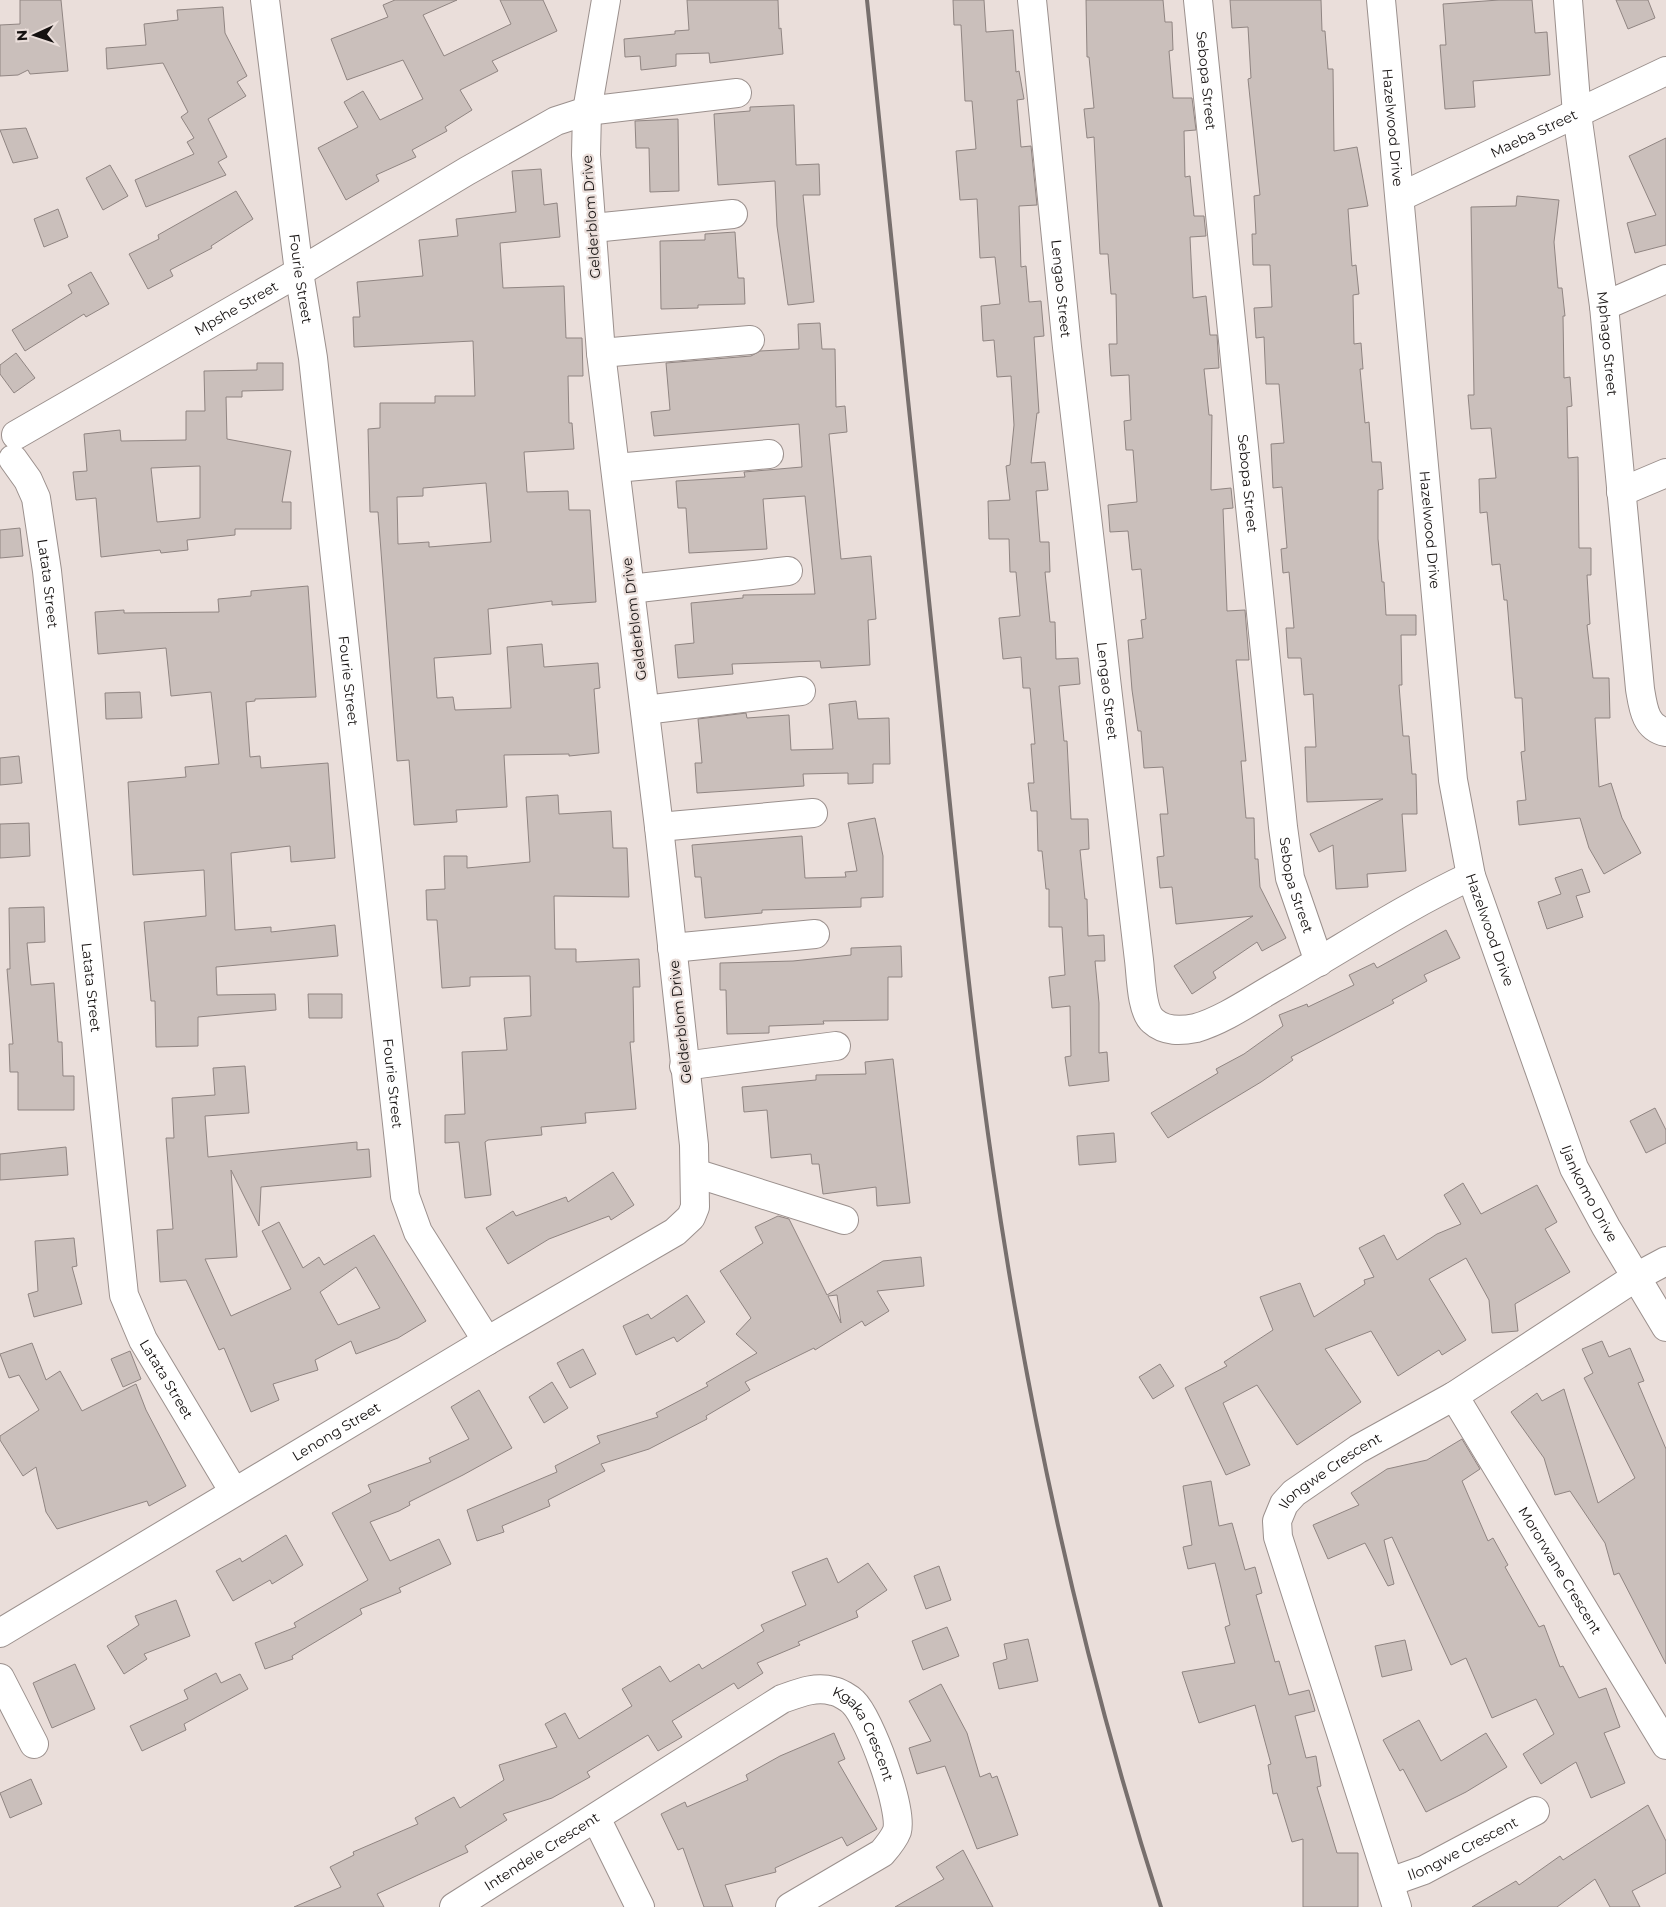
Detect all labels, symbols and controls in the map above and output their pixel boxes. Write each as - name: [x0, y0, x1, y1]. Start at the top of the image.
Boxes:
- north arrow: [10, 10, 60, 60]
- text: N: [13, 30, 31, 42]
- street label: Sebopa Street: [1192, 30, 1220, 131]
- street label: Hazelwood Drive: [1378, 68, 1407, 187]
- street label: Maeba Street: [1487, 105, 1580, 162]
- street label: Gelderblom Drive: [578, 155, 604, 279]
- street label: Fourie Street: [285, 233, 316, 325]
- street label: Lengao Street: [1047, 238, 1075, 339]
- street label: Mpshe Street: [191, 277, 281, 339]
- street label: Mphago Street: [1593, 290, 1621, 397]
- street label: Sebopa Street: [1234, 433, 1262, 534]
- street label: Hazelwood Drive: [1415, 470, 1444, 590]
- street label: Latata Street: [33, 538, 62, 630]
- street label: Gelderblom Drive: [618, 556, 650, 682]
- street label: Fourie Street: [335, 635, 362, 727]
- street label: Lengao Street: [1093, 641, 1122, 741]
- street label: Sebopa Street: [1275, 836, 1317, 936]
- street label: Hazelwood Drive: [1462, 871, 1518, 989]
- street label: Latata Street: [78, 942, 105, 1033]
- street label: Gelderblom Drive: [665, 960, 695, 1084]
- street label: Fourie Street: [379, 1037, 407, 1130]
- street label: Ijankomo Drive: [1557, 1142, 1622, 1245]
- street label: Latata Street: [136, 1336, 197, 1423]
- street label: Lenong Street: [289, 1398, 384, 1465]
- street label: Ilongwe Crescent: [1274, 1429, 1385, 1511]
- street label: Mororwane Crescent: [1514, 1503, 1606, 1638]
- street label: Kgaka Crescent: [830, 1682, 898, 1784]
- street label: Intendele Crescent: [481, 1808, 603, 1895]
- street label: Ilongwe Crescent: [1405, 1813, 1521, 1884]

